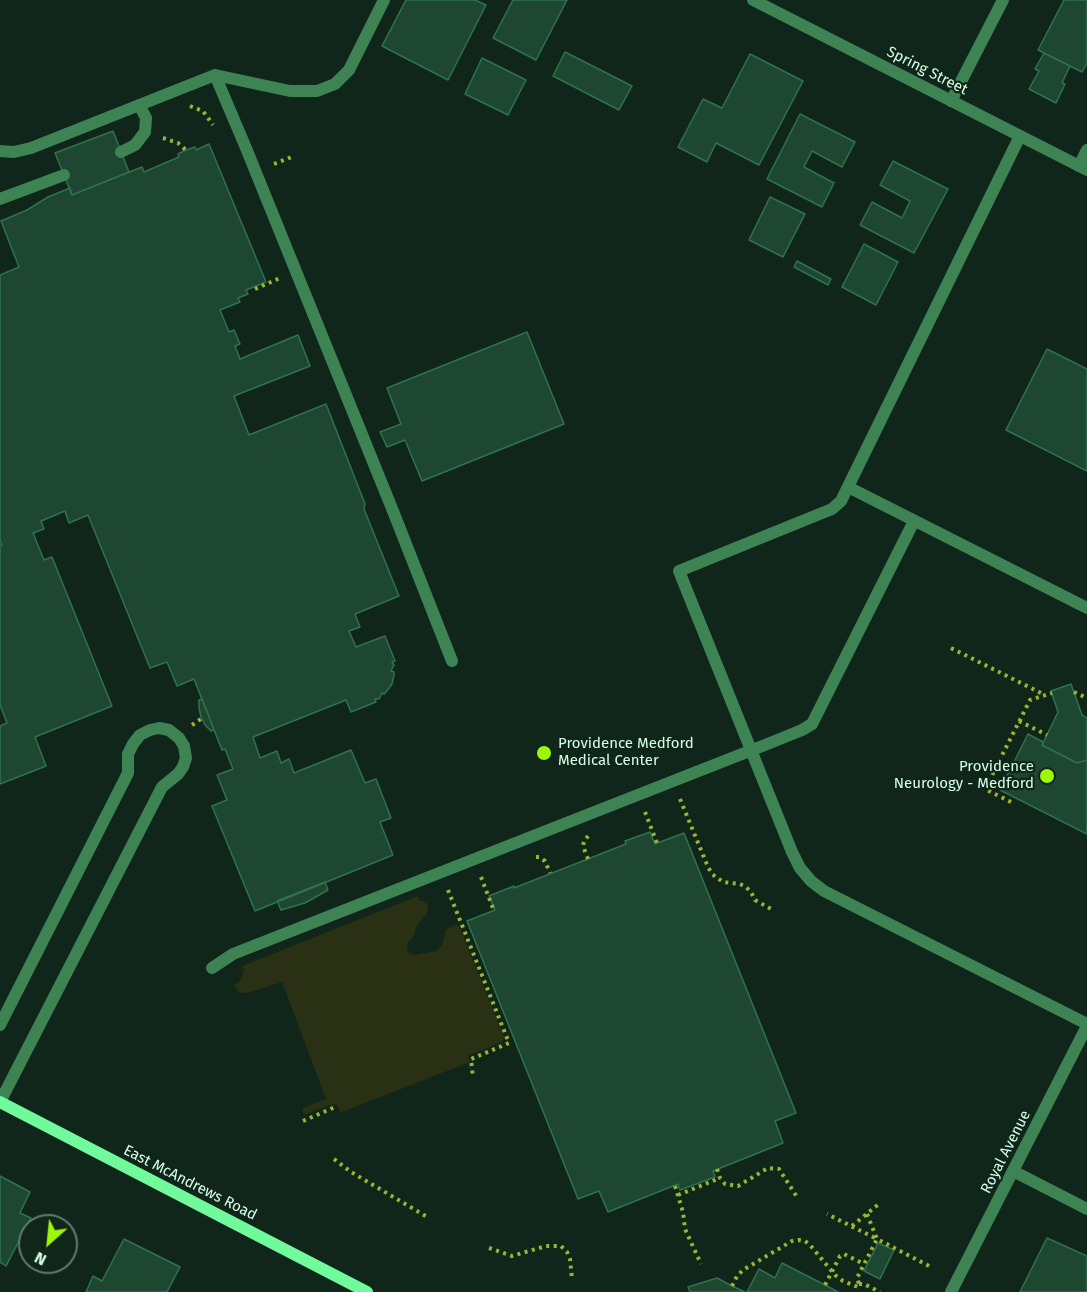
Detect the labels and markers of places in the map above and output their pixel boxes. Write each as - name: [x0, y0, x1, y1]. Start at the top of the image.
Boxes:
- place label: Providence Medford Medical Center: [558, 735, 694, 770]
- marker: Providence Medford Medical Center: [535, 744, 553, 762]
- place label: Providence Neurology - Medford: [894, 758, 1034, 793]
- marker: Providence Neurology - Medford: [1038, 767, 1056, 785]

